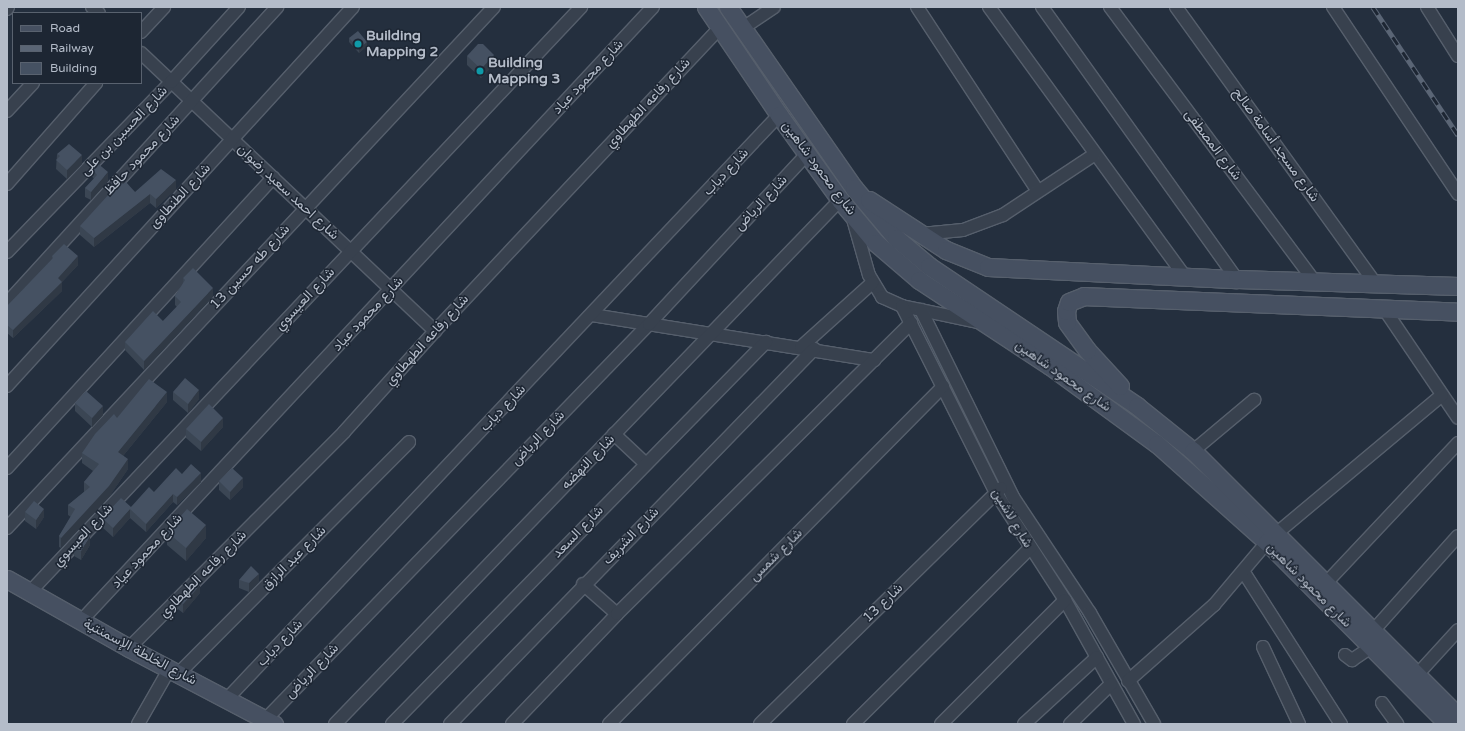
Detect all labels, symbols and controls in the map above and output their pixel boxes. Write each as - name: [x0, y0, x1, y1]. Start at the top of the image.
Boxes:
- legend: [12, 12, 142, 84]
- text: Road: [50, 21, 80, 35]
- place label: Building Mapping 2: [366, 28, 438, 60]
- street label: شارع محمود عياد: [549, 36, 627, 118]
- marker: Building Mapping 2: [353, 39, 363, 49]
- text: Railway: [50, 41, 94, 55]
- place label: Building Mapping 3: [488, 55, 560, 88]
- street label: شارع رفاعه الطهطاوي: [602, 55, 694, 151]
- text: Building: [50, 61, 97, 75]
- marker: Building Mapping 3: [475, 66, 485, 76]
- street label: شارع الحسين بن على: [77, 83, 171, 179]
- street label: شارع مسجد أسامة صالح: [1229, 85, 1323, 205]
- street label: شارع المصطفى: [1181, 106, 1245, 184]
- street label: شارع محمود حافظ: [101, 111, 183, 199]
- street label: شارع محمود شاهين: [778, 118, 860, 218]
- street label: شارع احمد سعيد رضوان: [234, 140, 342, 244]
- street label: شارع دياب: [700, 145, 752, 199]
- street label: شارع الطنطاوى: [146, 160, 214, 232]
- street label: شارع الرياض: [731, 172, 791, 234]
- street label: شارع طه حسين 13: [206, 221, 294, 313]
- street label: شارع العيسوي: [272, 264, 338, 334]
- street label: شارع محمود عياد: [329, 273, 407, 355]
- street label: شارع رفاعه الطهطاوي: [382, 291, 472, 389]
- street label: شارع محمود شاهين: [1012, 337, 1114, 415]
- street label: شارع دياب: [477, 381, 529, 435]
- street label: شارع الرياض: [508, 407, 568, 469]
- street label: شارع النهضه: [558, 431, 618, 493]
- street label: شارع لاشين: [988, 485, 1036, 551]
- street label: شارع العيسوي: [50, 500, 116, 570]
- street label: شارع السعد: [549, 502, 607, 562]
- street label: شارع الشريف: [599, 504, 663, 568]
- street label: شارع محمود عياد: [108, 510, 186, 592]
- street label: شارع عبد الرازق: [258, 522, 330, 594]
- street label: شارع شمس: [746, 525, 806, 585]
- street label: شارع رفاعه الطهطاوي: [156, 527, 250, 621]
- street label: شارع محمود شاهين: [1263, 539, 1355, 631]
- street label: شارع 13: [859, 580, 907, 626]
- street label: شارع الخلطة الإسمنتية: [81, 615, 199, 689]
- street label: شارع دياب: [254, 616, 306, 670]
- street label: شارع الرياض: [282, 640, 342, 702]

